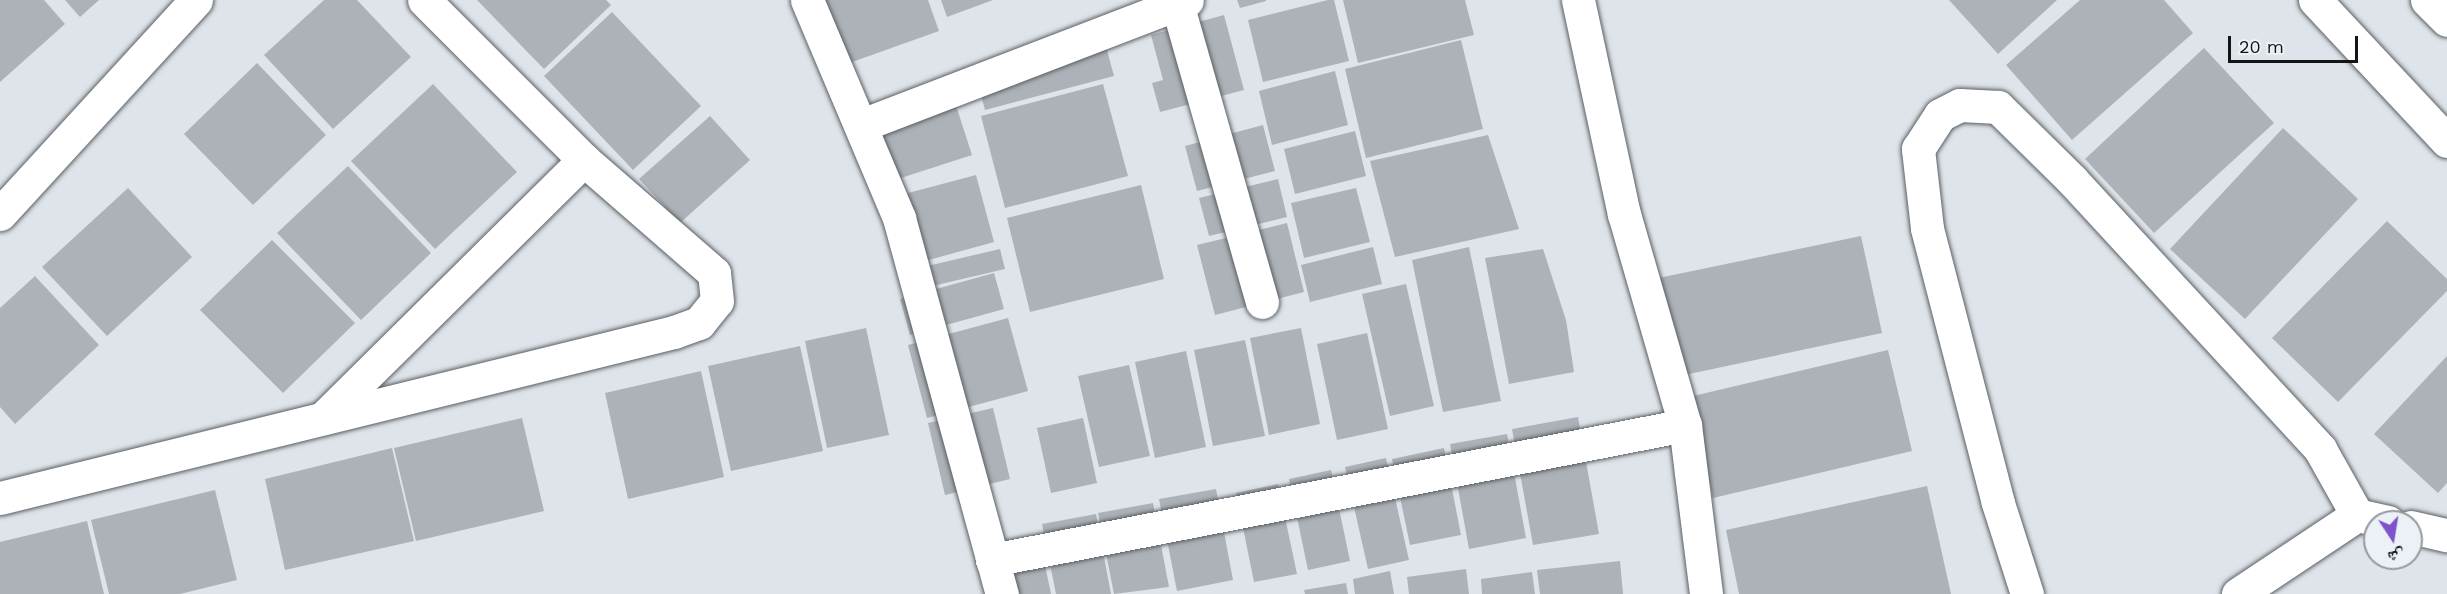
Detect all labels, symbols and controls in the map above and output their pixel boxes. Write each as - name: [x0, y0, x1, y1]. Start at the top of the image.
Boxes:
- scale bar: [2231, 24, 2362, 62]
- text: 20 m: [2239, 36, 2284, 57]
- north arrow: [2363, 510, 2423, 570]
- text: ش: [2386, 545, 2407, 567]

